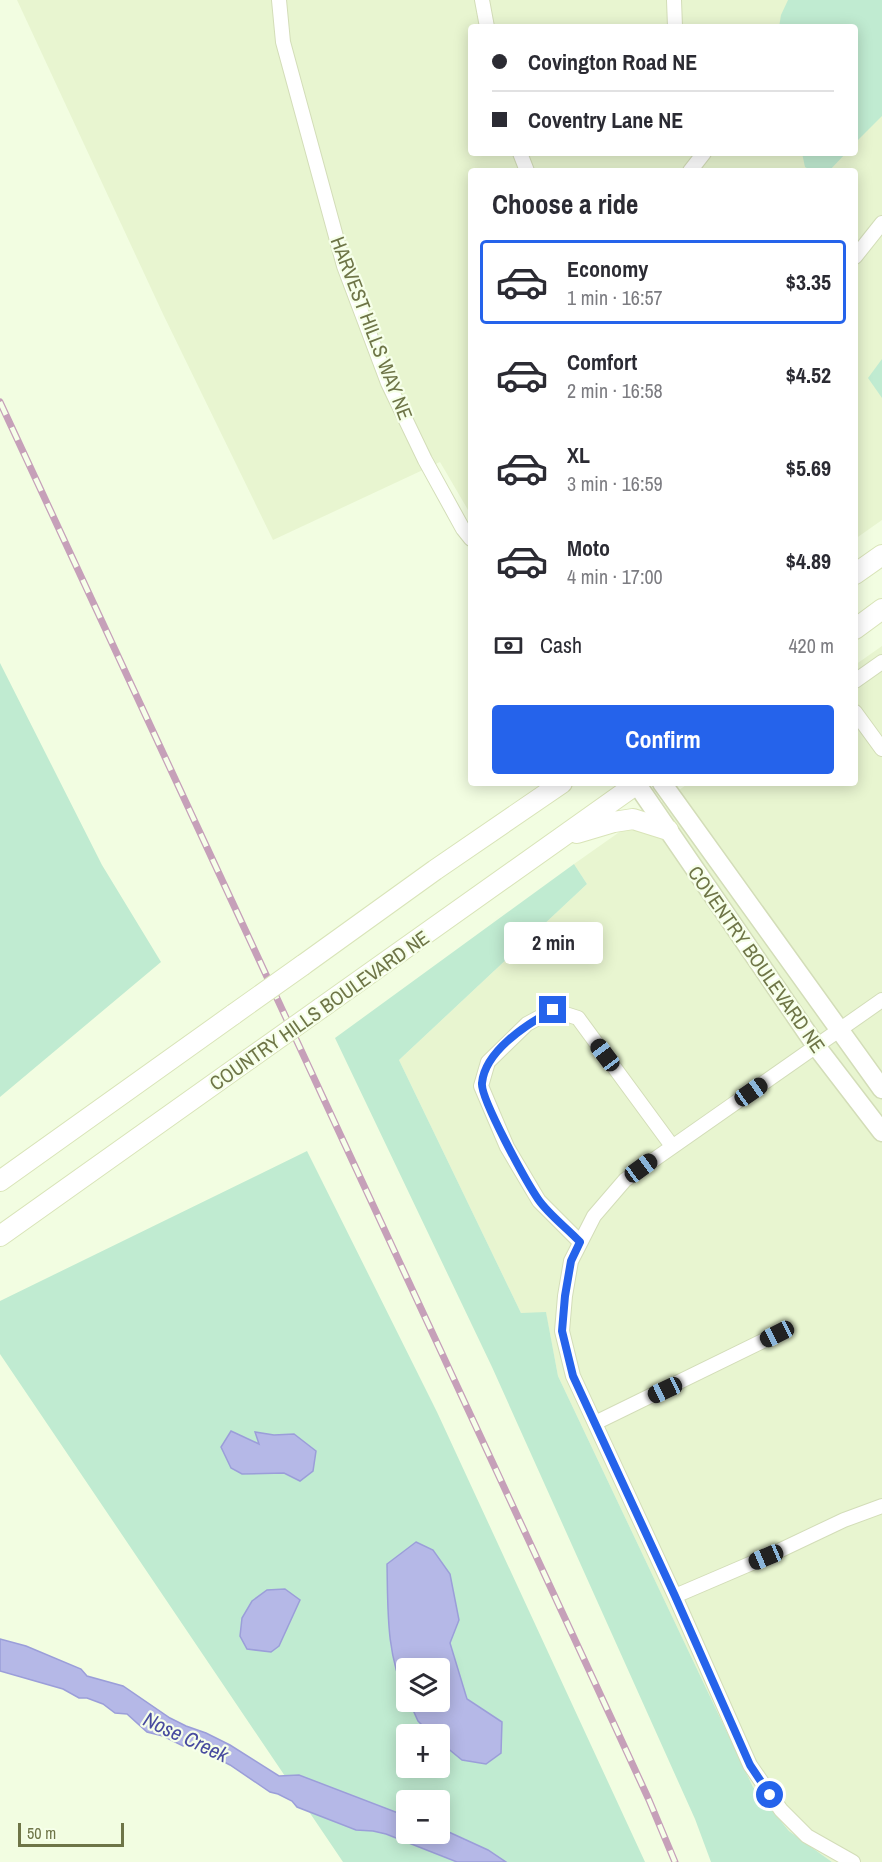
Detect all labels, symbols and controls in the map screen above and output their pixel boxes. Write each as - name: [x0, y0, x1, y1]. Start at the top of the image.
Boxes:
- text: Covington Road NE: [528, 47, 697, 77]
- text: Coventry Lane NE: [528, 105, 683, 135]
- text: Choose a ride: [492, 186, 638, 222]
- street label: HARVEST HILLS WAY NE: [325, 232, 419, 424]
- text: Economy: [567, 254, 648, 284]
- icon: car: [495, 255, 549, 309]
- text: $3.35: [786, 267, 831, 297]
- text: 1 min · 16:57: [567, 284, 663, 311]
- text: Comfort: [567, 347, 637, 377]
- icon: car: [495, 348, 549, 402]
- text: $4.52: [786, 360, 831, 390]
- text: 2 min · 16:58: [567, 377, 663, 404]
- text: XL: [567, 440, 590, 470]
- icon: car: [495, 441, 549, 495]
- text: $5.69: [786, 453, 831, 483]
- text: 3 min · 16:59: [567, 470, 663, 497]
- text: Moto: [567, 533, 610, 563]
- icon: car: [495, 534, 549, 588]
- text: $4.89: [786, 546, 831, 576]
- text: 4 min · 17:00: [567, 563, 663, 590]
- icon: cash: [492, 629, 525, 662]
- text: Cash: [540, 630, 582, 660]
- text: 420 m: [788, 632, 834, 659]
- button: Confirm: [492, 705, 834, 774]
- street label: COVENTRY BOULEVARD NE: [682, 860, 832, 1058]
- callout: 2 min: [504, 923, 602, 965]
- street label: COUNTRY HILLS BOULEVARD NE: [204, 924, 434, 1096]
- text: 2 min: [532, 929, 575, 956]
- route end: [539, 996, 566, 1023]
- car: [587, 1035, 623, 1075]
- car: [731, 1074, 771, 1110]
- car: [621, 1150, 661, 1186]
- car: [757, 1318, 797, 1350]
- car: [645, 1374, 685, 1406]
- car: [746, 1542, 786, 1572]
- map controls: [396, 1658, 450, 1844]
- button: layers: [396, 1658, 450, 1712]
- water label: Nose Creek: [139, 1705, 235, 1770]
- button: +: [396, 1724, 450, 1778]
- route start: [756, 1781, 783, 1808]
- button: −: [396, 1790, 450, 1844]
- scale bar: [18, 1820, 124, 1848]
- text: 50 m: [27, 1822, 56, 1844]

